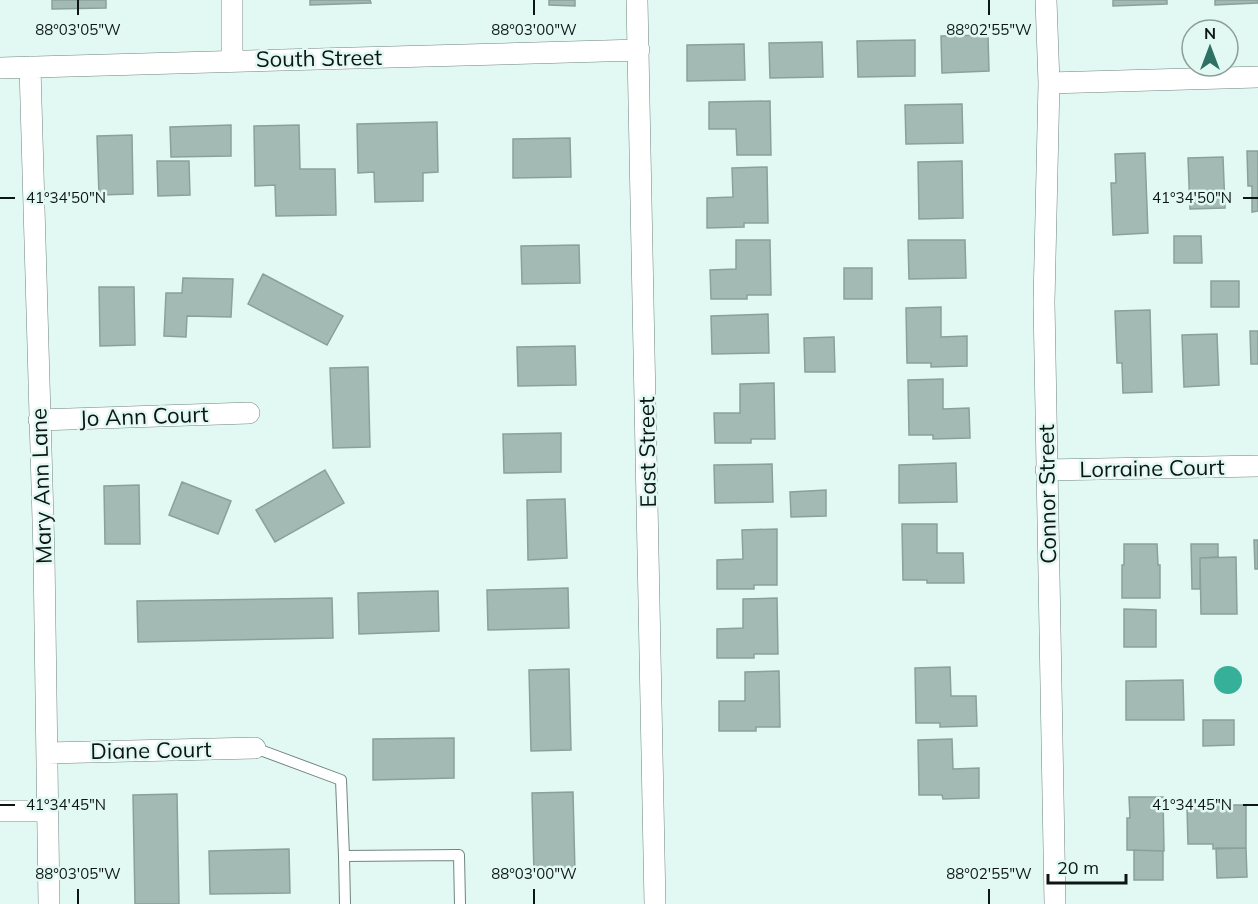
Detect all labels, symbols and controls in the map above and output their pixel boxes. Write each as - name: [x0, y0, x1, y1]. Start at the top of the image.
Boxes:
- north arrow: [1180, 18, 1240, 78]
- text: 88°03'05"W: [35, 20, 121, 39]
- text: 88°03'00"W: [491, 20, 577, 39]
- text: 88°02'55"W: [946, 20, 1032, 39]
- text: N: [1204, 23, 1216, 43]
- street label: South Street: [256, 43, 383, 73]
- text: 41°34'50"N: [26, 188, 106, 207]
- text: 41°34'50"N: [1152, 188, 1232, 207]
- street label: East Street: [632, 396, 662, 508]
- street label: Jo Ann Court: [79, 400, 209, 432]
- street label: Mary Ann Lane: [24, 408, 58, 564]
- street label: Connor Street: [1032, 424, 1062, 564]
- street label: Lorraine Court: [1079, 453, 1225, 483]
- street label: Diane Court: [90, 735, 212, 765]
- text: 41°34'45"N: [26, 795, 106, 814]
- text: 41°34'45"N: [1152, 795, 1232, 814]
- scale bar: [1048, 847, 1126, 885]
- text: 20 m: [1057, 856, 1099, 879]
- text: 88°03'05"W: [35, 864, 121, 883]
- text: 88°03'00"W: [491, 864, 577, 883]
- text: 88°02'55"W: [946, 864, 1032, 883]

